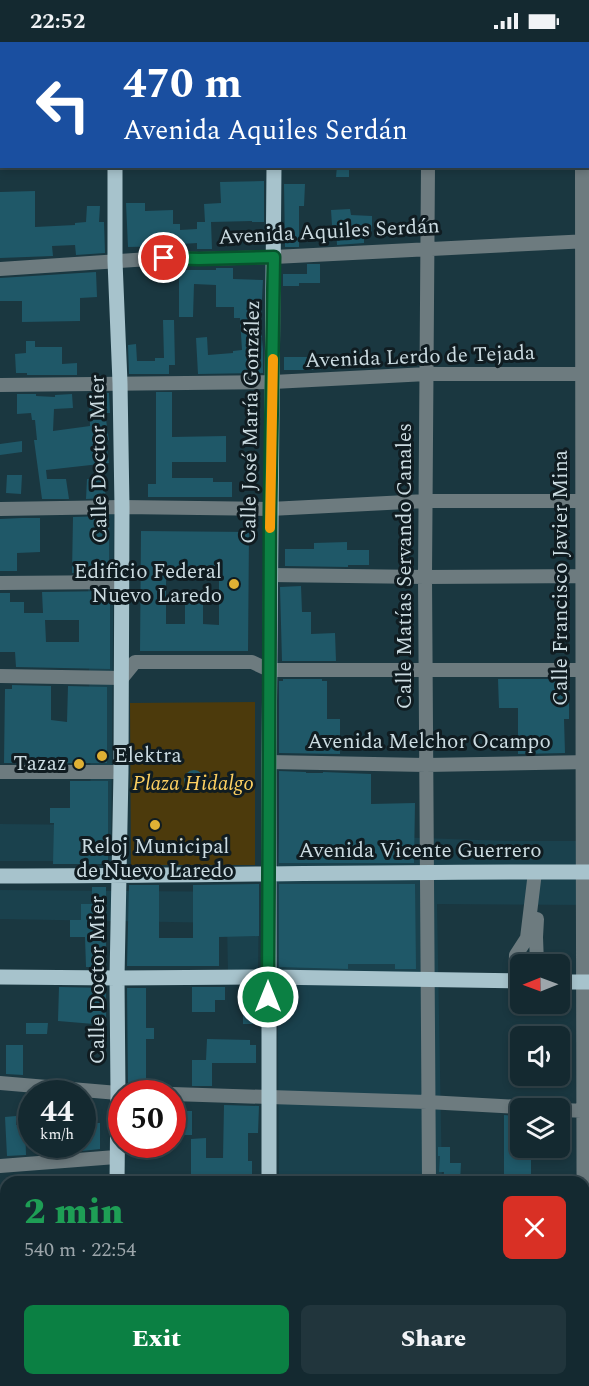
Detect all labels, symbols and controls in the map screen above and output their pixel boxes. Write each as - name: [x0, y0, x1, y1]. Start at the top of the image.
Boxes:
- text: 22:52: [30, 5, 85, 38]
- text: 470 m: [123, 53, 242, 116]
- icon: left: [24, 66, 102, 144]
- text: Avenida Aquiles Serdán: [123, 110, 408, 152]
- street label: Avenida Aquiles Serdán: [218, 210, 440, 254]
- pin: [138, 232, 189, 283]
- icon: arrive: [147, 241, 180, 274]
- street label: Calle José María González: [233, 300, 269, 544]
- street label: Avenida Lerdo de Tejada: [304, 337, 536, 377]
- street label: Calle Doctor Mier: [82, 374, 116, 544]
- street label: Calle Matías Servando Canales: [389, 423, 421, 709]
- street label: Calle Francisco Javier Mina: [545, 449, 577, 706]
- place label: Edificio Federal Nuevo Laredo: [74, 556, 222, 612]
- marker: Edificio Federal Nuevo Laredo: [227, 577, 241, 591]
- street label: Avenida Melchor Ocampo: [307, 726, 551, 758]
- place label: Elektra: [114, 740, 183, 772]
- place label: Tazaz: [13, 748, 67, 780]
- marker: Elektra: [95, 749, 109, 763]
- marker: Tazaz: [72, 757, 86, 771]
- park label: Plaza Hidalgo: [132, 768, 254, 800]
- marker: Reloj Municipal de Nuevo Laredo: [148, 818, 162, 832]
- place label: Reloj Municipal de Nuevo Laredo: [76, 831, 234, 887]
- street label: Avenida Vicente Guerrero: [298, 835, 542, 867]
- street label: Calle Doctor Mier: [82, 896, 114, 1064]
- north arrow: [510, 954, 570, 1014]
- map controls: [510, 954, 570, 1158]
- position arrow: [236, 965, 300, 1029]
- button: sound: [510, 1026, 570, 1086]
- speed limit sign: 50: [108, 1080, 186, 1158]
- text: 44: [40, 1089, 74, 1135]
- button: layers: [510, 1098, 570, 1158]
- text: km/h: [40, 1123, 74, 1146]
- text: 2 min: [24, 1185, 124, 1240]
- button: close: [503, 1196, 566, 1259]
- text: 540 m · 22:54: [24, 1235, 136, 1265]
- button: Exit: [24, 1305, 289, 1374]
- button: Share: [301, 1305, 566, 1374]

